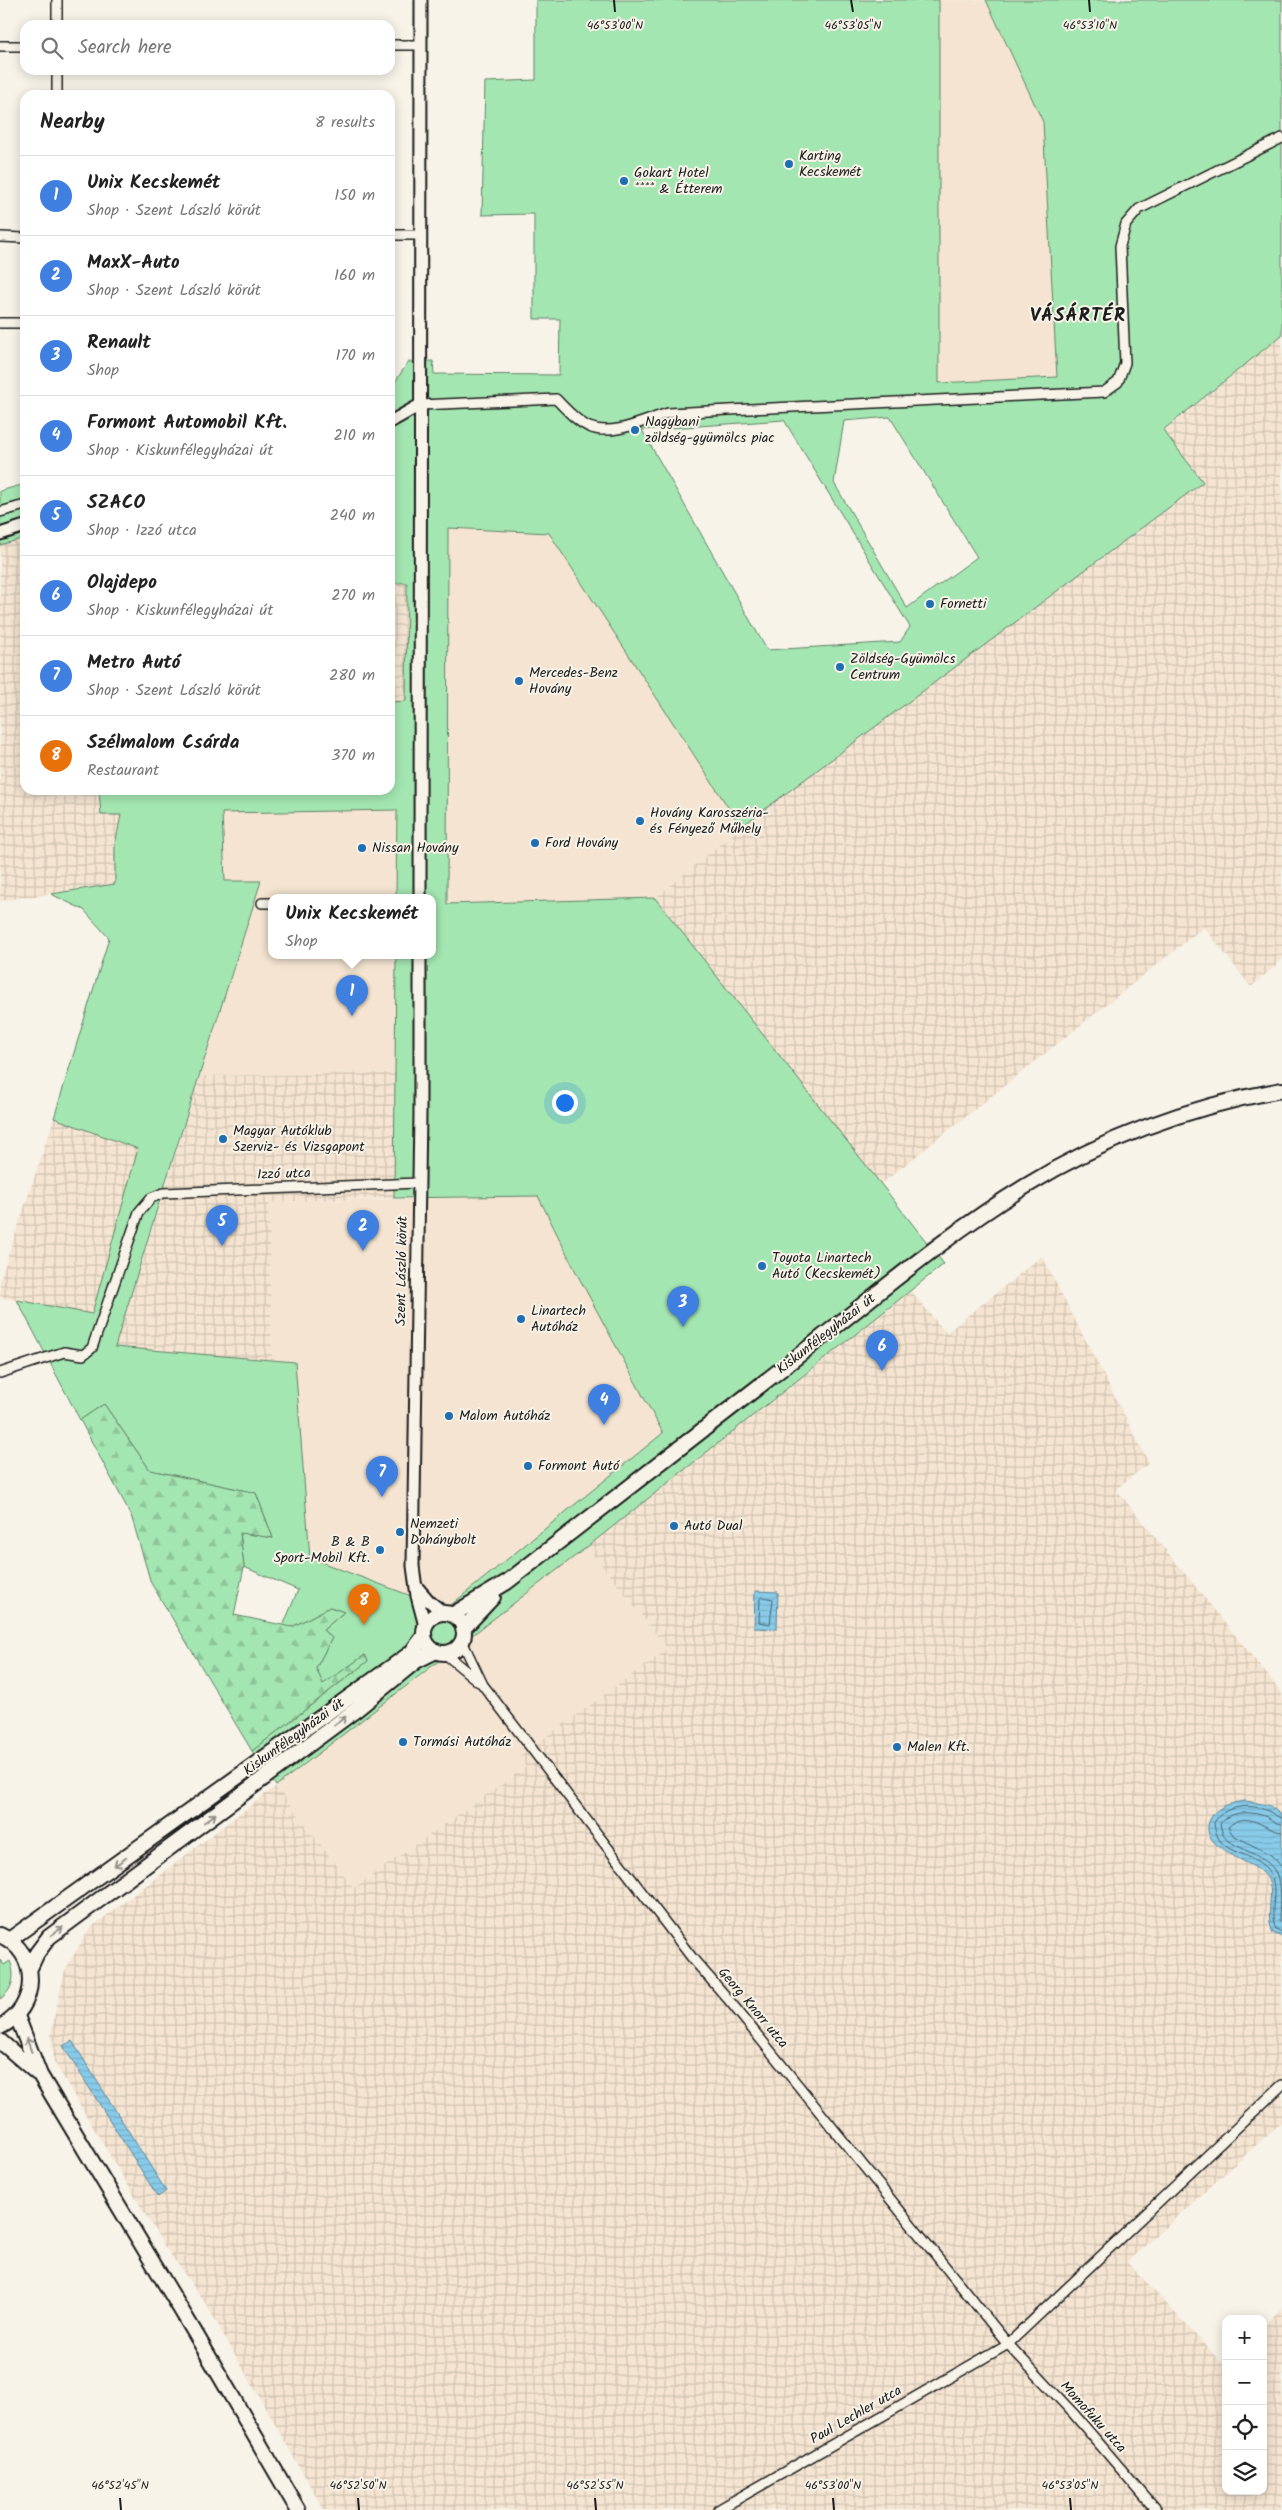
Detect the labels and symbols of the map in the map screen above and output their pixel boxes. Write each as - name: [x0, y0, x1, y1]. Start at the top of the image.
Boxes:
- text: 46°53'00"N: [587, 16, 643, 35]
- text: 46°53'05"N: [825, 16, 881, 35]
- text: 46°53'10"N: [1063, 16, 1117, 35]
- place label: Karting Kecskemét: [799, 145, 862, 183]
- marker: Karting Kecskemét: [783, 158, 795, 170]
- place label: Gokart Hotel **** & Étterem: [634, 162, 722, 200]
- marker: Gokart Hotel **** & Étterem: [618, 175, 630, 187]
- district label: VÁSÁRTÉR: [1030, 301, 1126, 331]
- place label: Nagybani zöldség-gyümölcs piac: [645, 411, 775, 449]
- marker: Nagybani zöldség-gyümölcs piac: [629, 424, 641, 436]
- place label: Fornetti: [940, 593, 987, 615]
- marker: Fornetti: [924, 598, 936, 610]
- place label: Zöldség-Gyümölcs Centrum: [850, 648, 956, 686]
- marker: Zöldség-Gyümölcs Centrum: [834, 661, 846, 673]
- place label: Mercedes-Benz Hovány: [529, 662, 618, 700]
- marker: Mercedes-Benz Hovány: [513, 675, 525, 687]
- place label: Hovány Karosszéria- és Fényező Műhely: [650, 802, 769, 840]
- marker: Hovány Karosszéria- és Fényező Műhely: [634, 815, 646, 827]
- place label: Ford Hovány: [545, 832, 619, 854]
- place label: Nissan Hovány: [372, 837, 459, 859]
- marker: Ford Hovány: [529, 837, 541, 849]
- marker: Nissan Hovány: [356, 842, 368, 854]
- pin: 1: [336, 975, 368, 1016]
- your location: [552, 1090, 578, 1116]
- place label: Magyar Autóklub Szerviz- és Vizsgapont: [233, 1120, 365, 1158]
- marker: Magyar Autóklub Szerviz- és Vizsgapont: [217, 1133, 229, 1145]
- street label: Izzó utca: [257, 1162, 311, 1186]
- pin: 5: [206, 1205, 238, 1246]
- pin: 2: [347, 1210, 379, 1251]
- street label: Szent László körút: [390, 1215, 414, 1326]
- place label: Toyota Linartech Autó (Kecskemét): [772, 1247, 881, 1285]
- marker: Toyota Linartech Autó (Kecskemét): [756, 1260, 768, 1272]
- pin: 3: [667, 1286, 699, 1327]
- street label: Kiskunfélegyházai út: [772, 1288, 881, 1380]
- place label: Linartech Autóház: [531, 1300, 586, 1338]
- marker: Linartech Autóház: [515, 1313, 527, 1325]
- pin: 6: [866, 1330, 898, 1371]
- pin: 4: [588, 1384, 620, 1425]
- place label: Malom Autóház: [459, 1405, 550, 1427]
- marker: Malom Autóház: [443, 1410, 455, 1422]
- place label: Formont Autó: [538, 1455, 620, 1477]
- pin: 7: [366, 1456, 398, 1497]
- marker: Formont Autó: [522, 1460, 534, 1472]
- place label: Nemzeti Dohánybolt: [410, 1513, 477, 1551]
- place label: Autó Dual: [684, 1515, 743, 1537]
- marker: Autó Dual: [668, 1520, 680, 1532]
- marker: Nemzeti Dohánybolt: [394, 1526, 406, 1538]
- place label: B & B Sport-Mobil Kft.: [274, 1531, 370, 1569]
- marker: B & B Sport-Mobil Kft.: [374, 1544, 386, 1556]
- pin: 8: [348, 1584, 380, 1625]
- street label: Kiskunfélegyházai út: [239, 1692, 350, 1781]
- one-way arrow: [333, 1716, 346, 1727]
- place label: Tormási Autóház: [413, 1731, 511, 1753]
- marker: Tormási Autóház: [397, 1736, 409, 1748]
- place label: Malen Kft.: [907, 1736, 970, 1758]
- marker: Malen Kft.: [891, 1741, 903, 1753]
- one-way arrow: [203, 1813, 217, 1823]
- one-way arrow: [113, 1857, 127, 1867]
- one-way arrow: [50, 1926, 64, 1936]
- street label: Georg Knorr utca: [712, 1963, 794, 2053]
- one-way arrow: [24, 2038, 33, 2053]
- street label: Momofuku utca: [1054, 2376, 1132, 2458]
- street label: Paul Lechler utca: [806, 2380, 906, 2450]
- text: 46°52'45"N: [91, 2476, 149, 2495]
- text: 46°52'50"N: [329, 2476, 387, 2495]
- text: 46°52'55"N: [566, 2476, 624, 2495]
- text: 46°53'00"N: [805, 2476, 861, 2495]
- text: 46°53'05"N: [1042, 2476, 1098, 2495]

